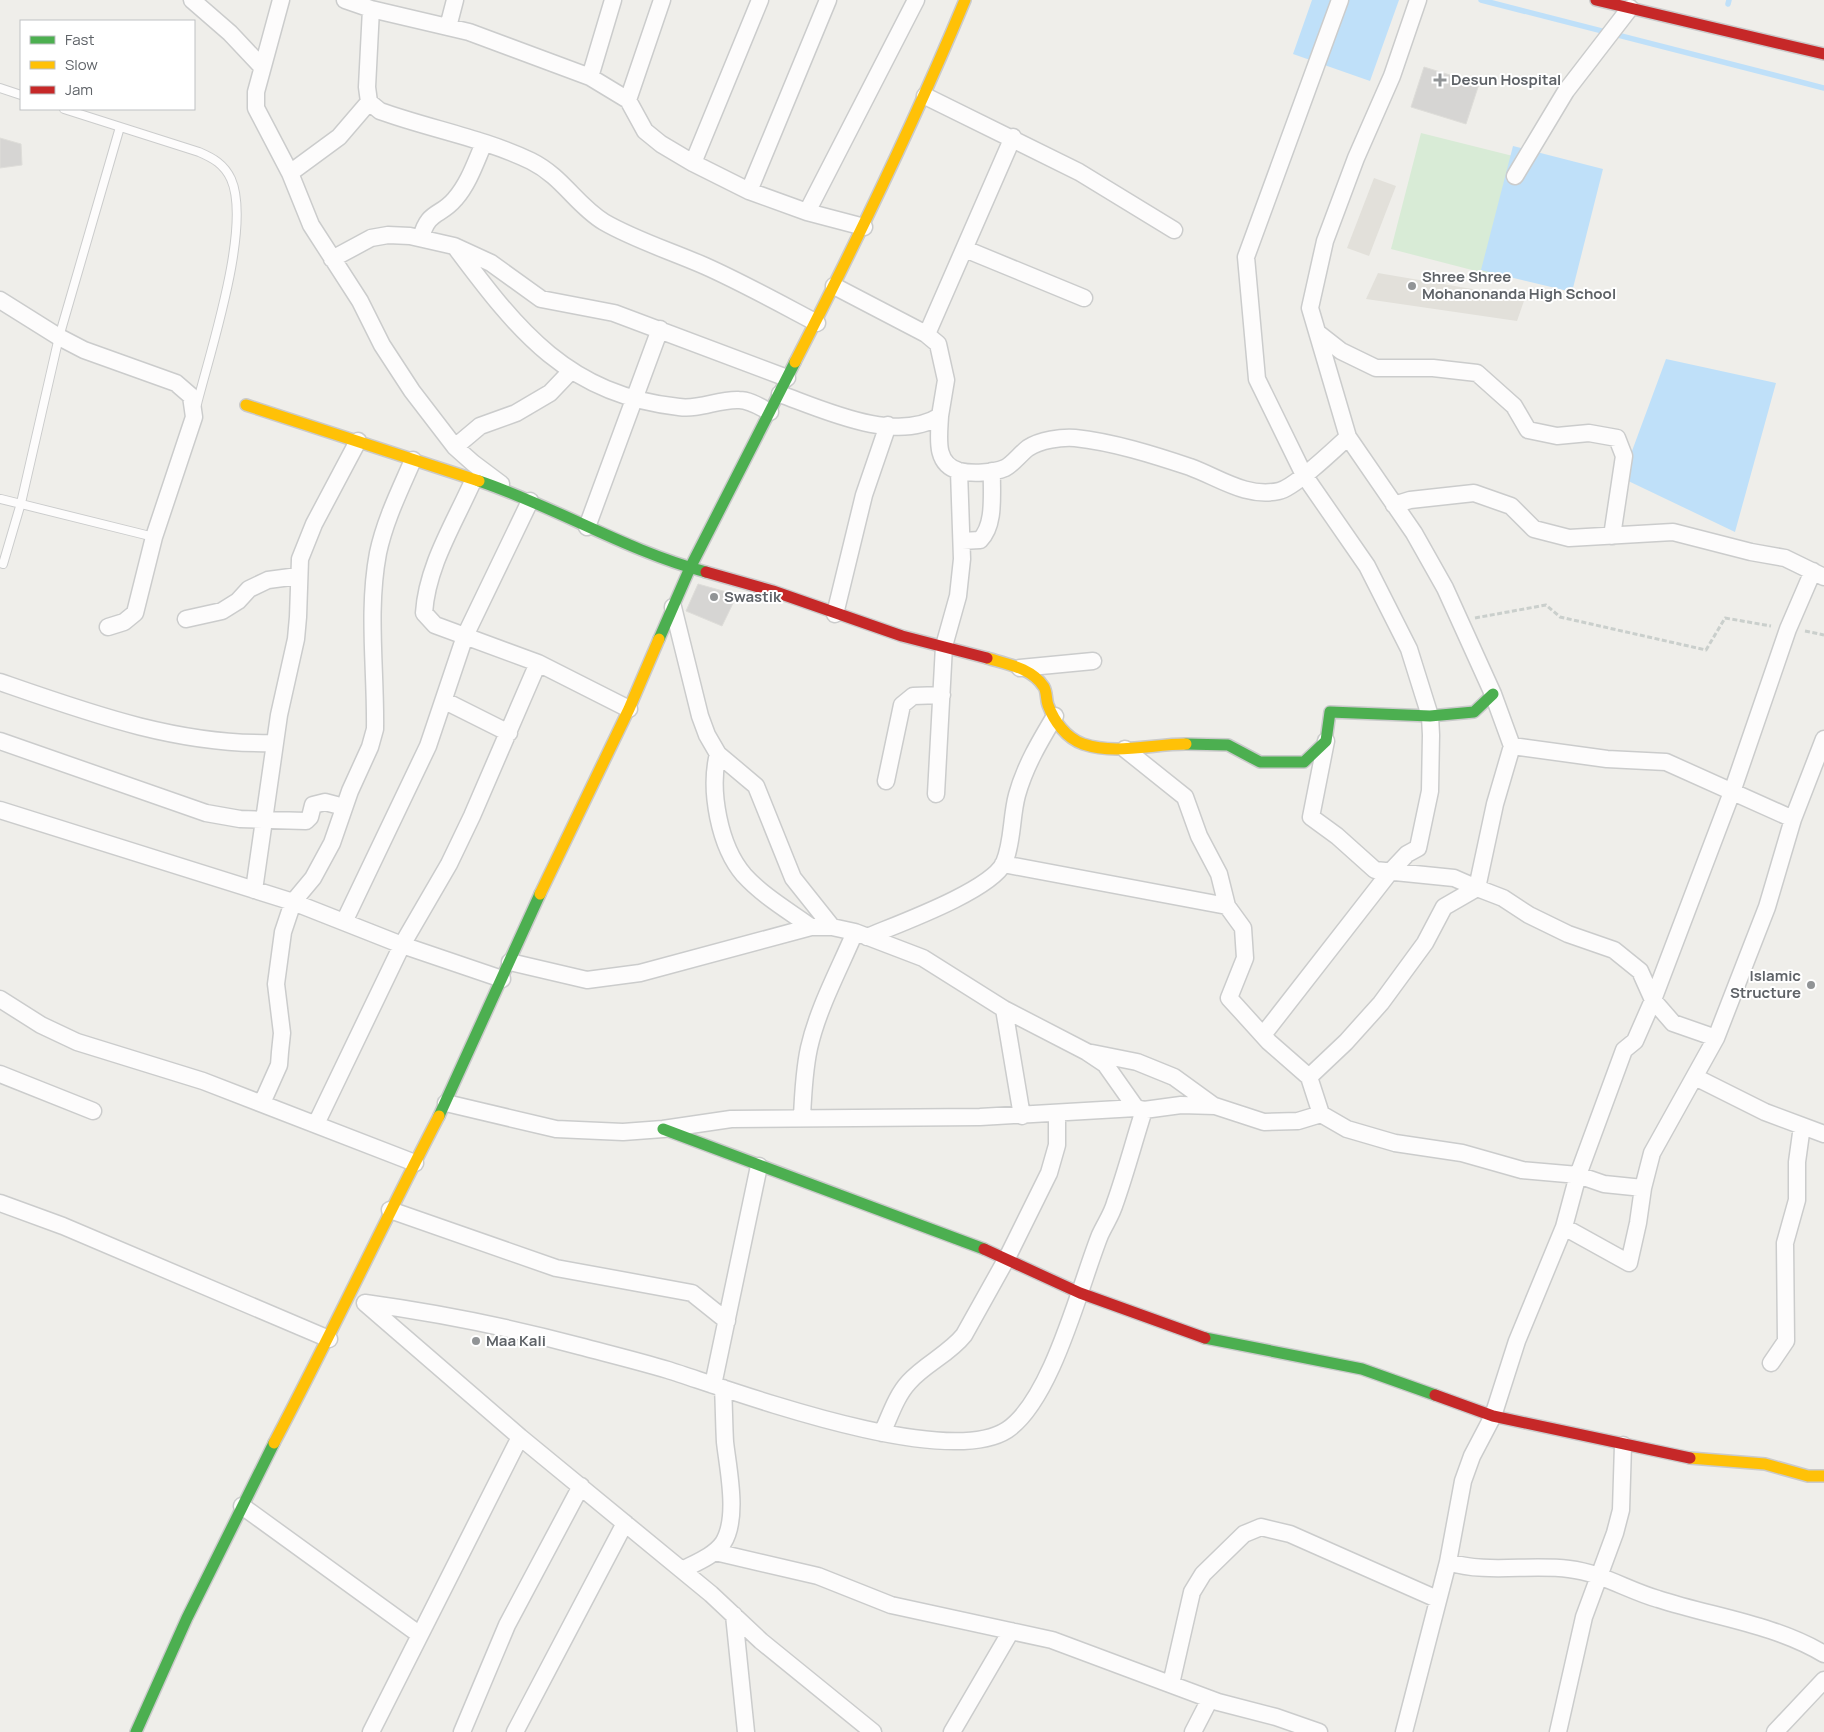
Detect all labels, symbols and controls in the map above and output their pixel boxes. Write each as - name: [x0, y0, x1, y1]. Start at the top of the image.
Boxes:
- legend: [20, 20, 195, 110]
- text: Fast: [65, 29, 94, 50]
- text: Slow: [65, 54, 98, 75]
- place label: Desun Hospital: [1451, 69, 1561, 90]
- marker: Desun Hospital: [1433, 73, 1447, 87]
- text: Jam: [65, 79, 93, 100]
- place label: Shree Shree Mohanonanda High School: [1422, 266, 1616, 304]
- marker: Shree Shree Mohanonanda High School: [1406, 280, 1418, 292]
- place label: Swastik: [724, 586, 782, 607]
- marker: Swastik: [708, 591, 720, 603]
- place label: Islamic Structure: [1730, 965, 1801, 1003]
- marker: Islamic Structure: [1805, 979, 1817, 991]
- place label: Maa Kali: [486, 1330, 546, 1351]
- marker: Maa Kali: [470, 1335, 482, 1347]

